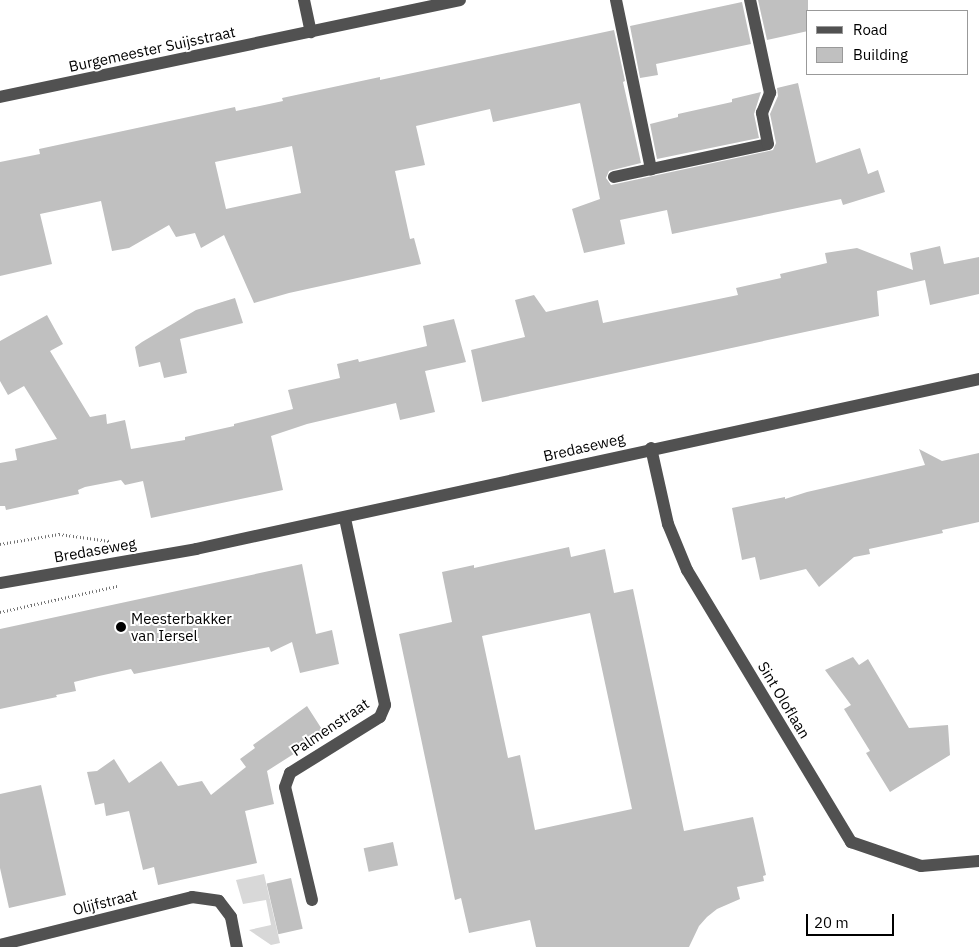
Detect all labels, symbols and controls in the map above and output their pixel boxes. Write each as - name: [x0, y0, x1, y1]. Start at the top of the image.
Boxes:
- legend: [806, 10, 969, 75]
- text: Road: [853, 20, 888, 39]
- street label: Burgemeester Suijsstraat: [67, 23, 237, 75]
- text: Building: [853, 45, 908, 64]
- street label: Bredaseweg: [541, 429, 627, 465]
- street label: Bredaseweg: [52, 534, 138, 566]
- place label: Meesterbakker van Iersel: [131, 609, 232, 644]
- marker: Meesterbakker van Iersel: [115, 621, 127, 633]
- street label: Sint Oloflaan: [754, 658, 814, 742]
- street label: Palmenstraat: [288, 694, 372, 760]
- street label: Olijfstraat: [71, 885, 139, 919]
- scale bar: [809, 904, 896, 936]
- text: 20 m: [814, 913, 849, 932]

